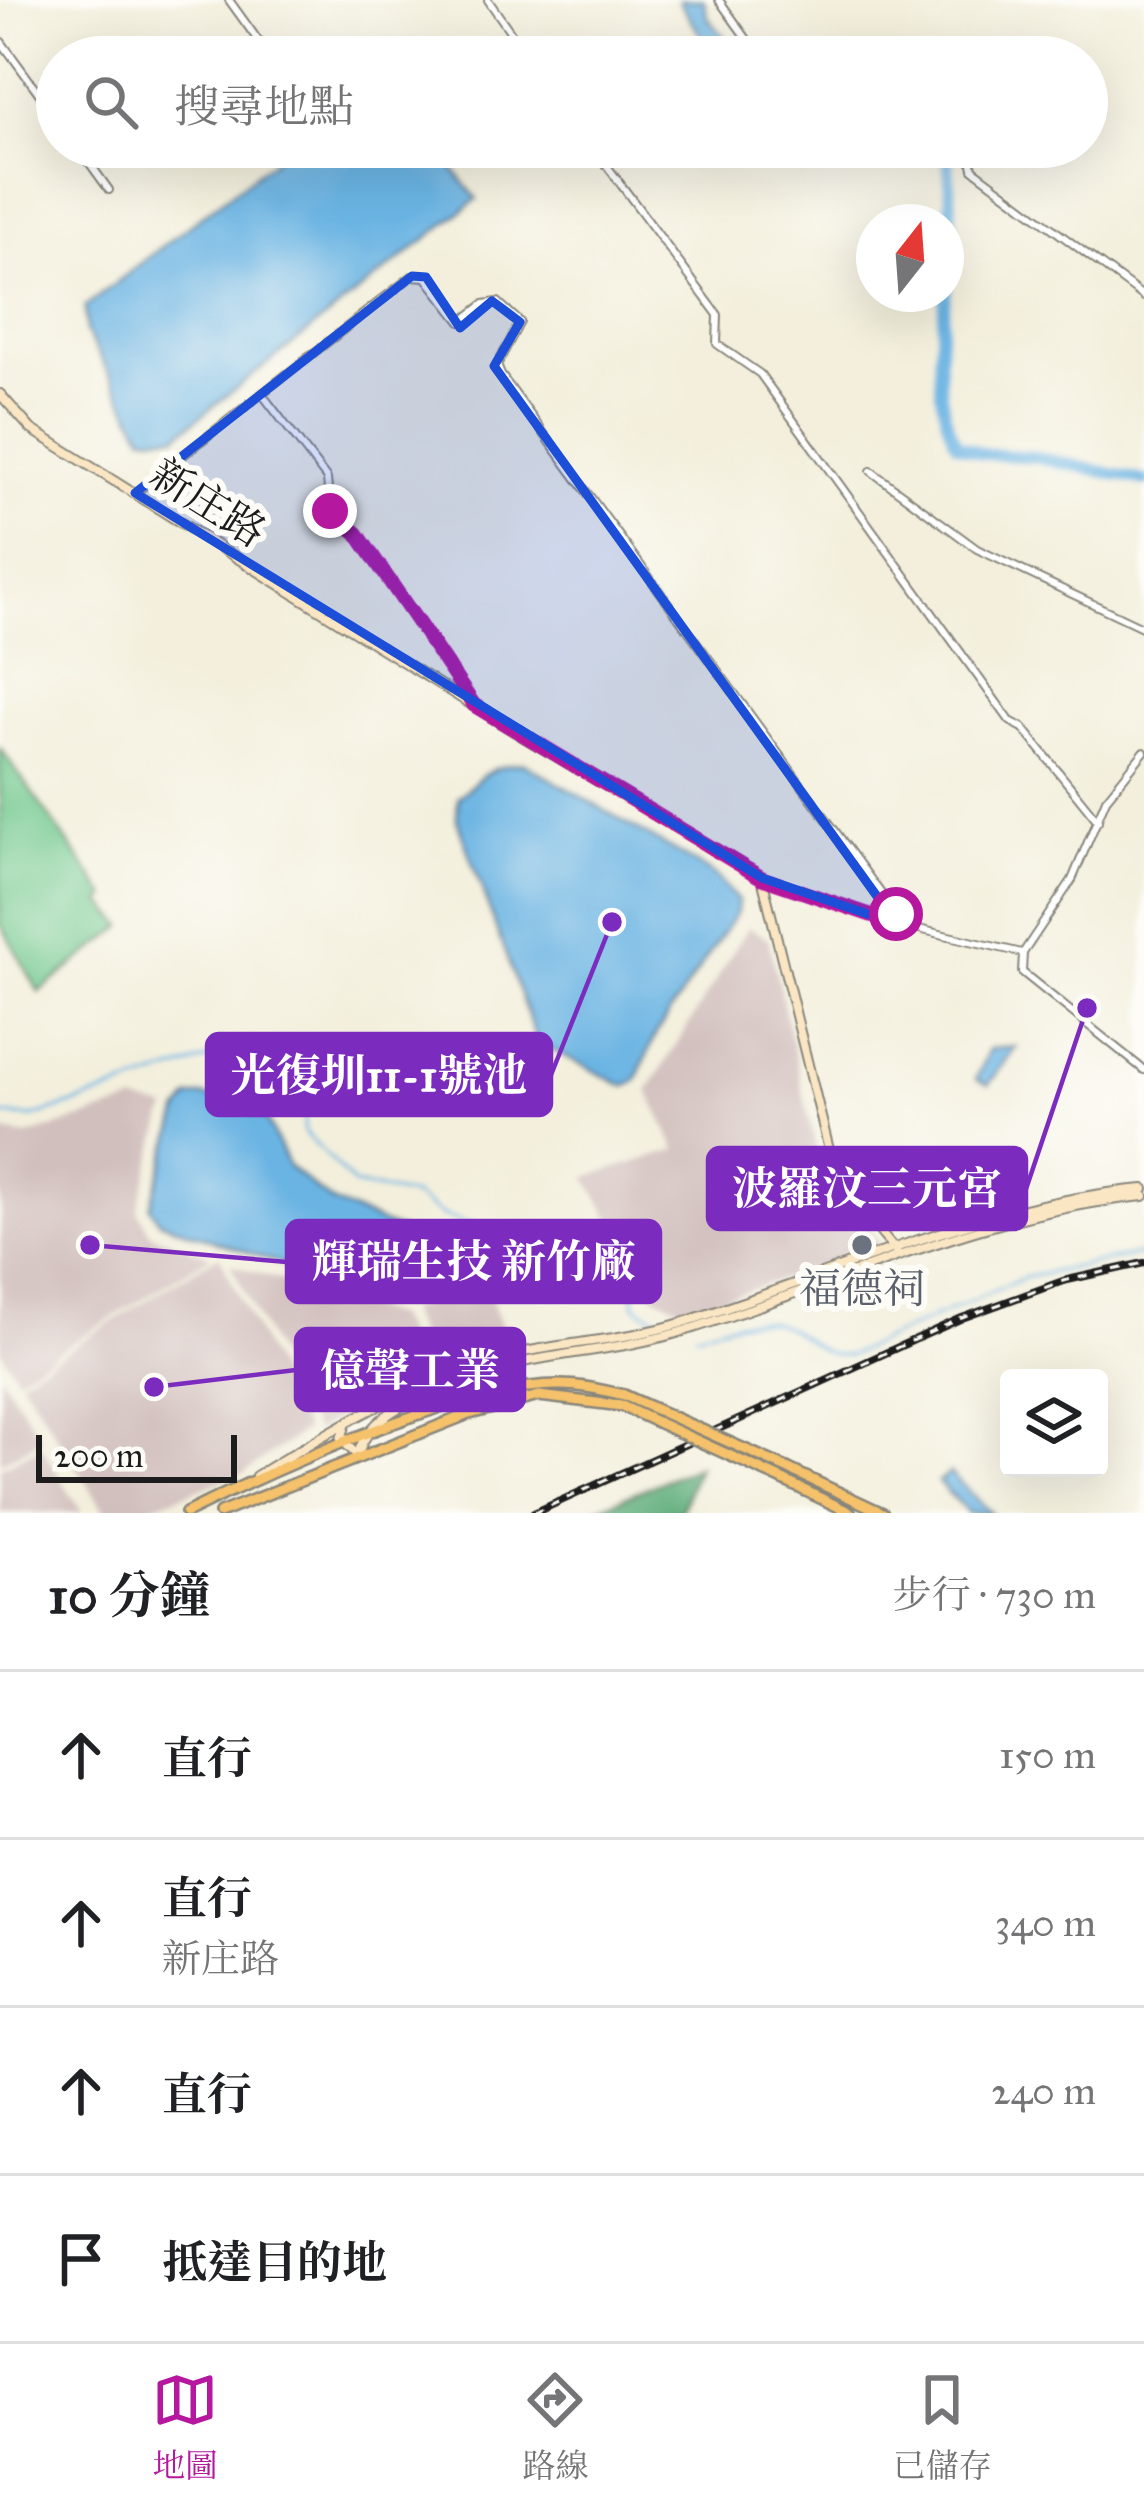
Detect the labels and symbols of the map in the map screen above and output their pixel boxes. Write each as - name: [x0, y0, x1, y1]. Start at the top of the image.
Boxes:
- north arrow: [856, 204, 964, 312]
- street label: 新庄路: [141, 448, 275, 558]
- route end: [303, 484, 357, 538]
- route start: [869, 887, 923, 941]
- callout: 光復圳11-1號池: [207, 1034, 551, 1115]
- text: 光復圳11-1號池: [231, 1048, 527, 1103]
- callout: 波羅汶三元宮: [708, 1148, 1026, 1229]
- text: 波羅汶三元宮: [732, 1161, 1002, 1216]
- callout: 輝瑞生技 新竹廠: [287, 1221, 660, 1302]
- marker: 福德祠: [849, 1232, 875, 1258]
- text: 輝瑞生技 新竹廠: [312, 1234, 636, 1289]
- place label: 福德祠: [799, 1263, 925, 1315]
- callout: 億聲工業: [296, 1329, 524, 1410]
- text: 億聲工業: [320, 1343, 500, 1398]
- scale bar: [36, 1429, 237, 1482]

